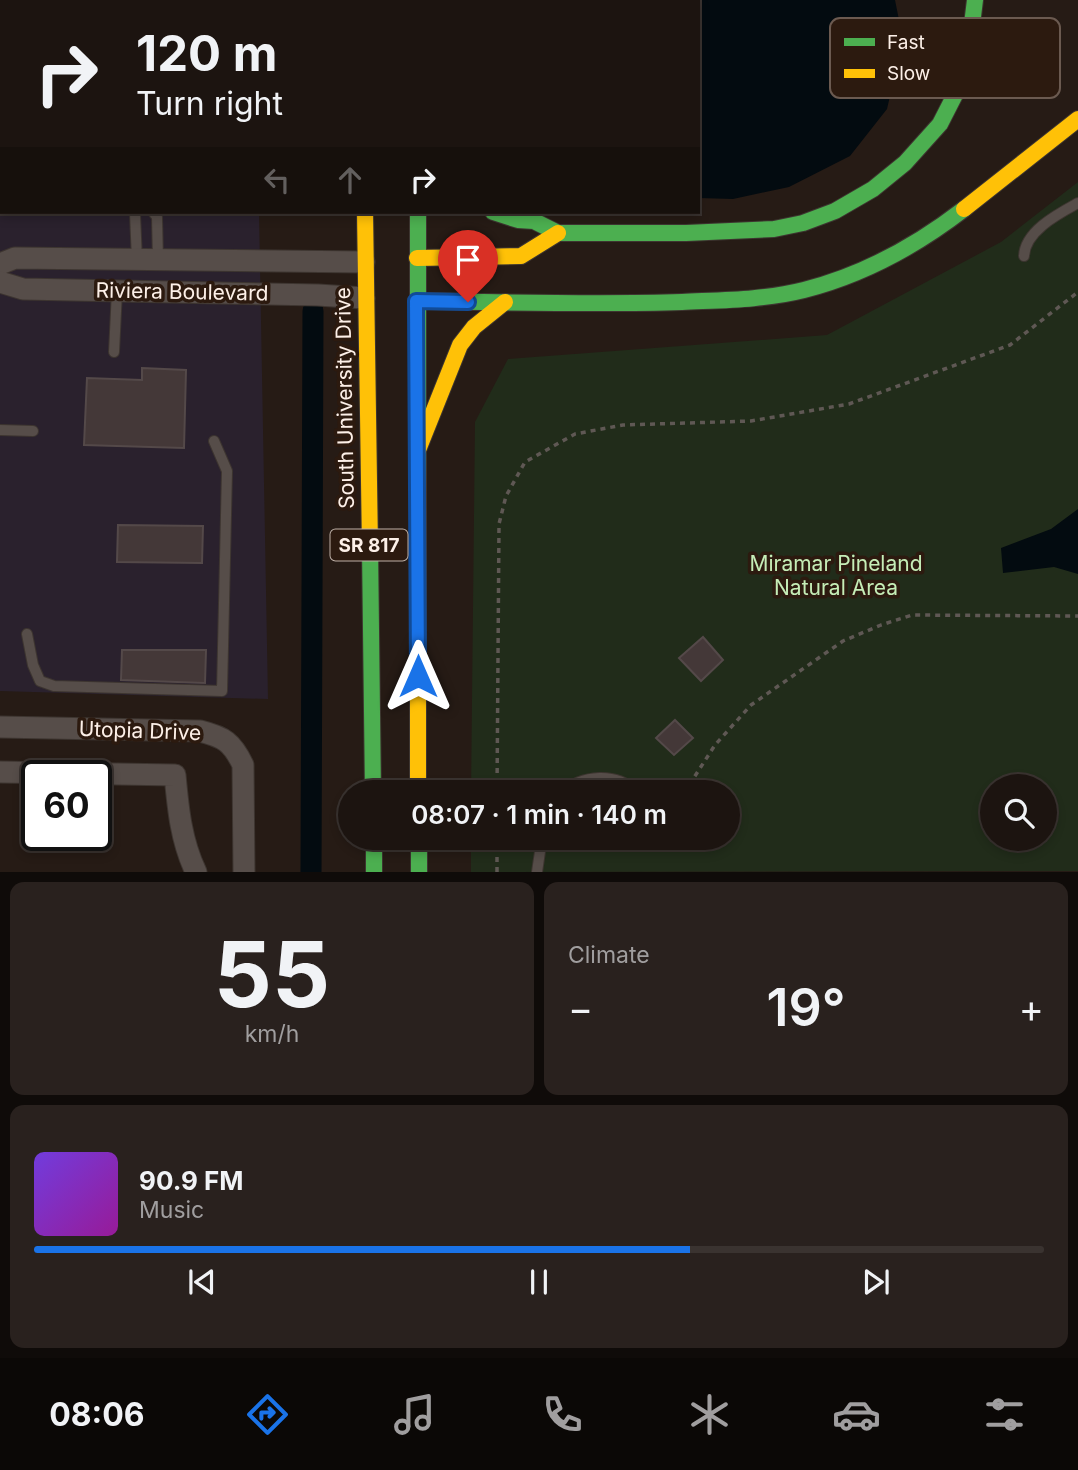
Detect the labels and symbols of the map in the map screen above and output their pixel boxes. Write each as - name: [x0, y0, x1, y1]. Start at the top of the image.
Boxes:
- legend: [830, 18, 1060, 98]
- text: Fast: [887, 31, 925, 54]
- text: Slow: [887, 62, 930, 85]
- pin: [438, 230, 498, 302]
- street label: Riviera Boulevard: [95, 277, 269, 306]
- street label: South University Drive: [330, 287, 359, 509]
- road number: SR 817: [330, 530, 408, 560]
- park label: Miramar Pineland Natural Area: [749, 551, 923, 600]
- position arrow: [381, 639, 455, 713]
- street label: Utopia Drive: [78, 716, 202, 745]
- speed limit sign: 60: [21, 760, 112, 851]

